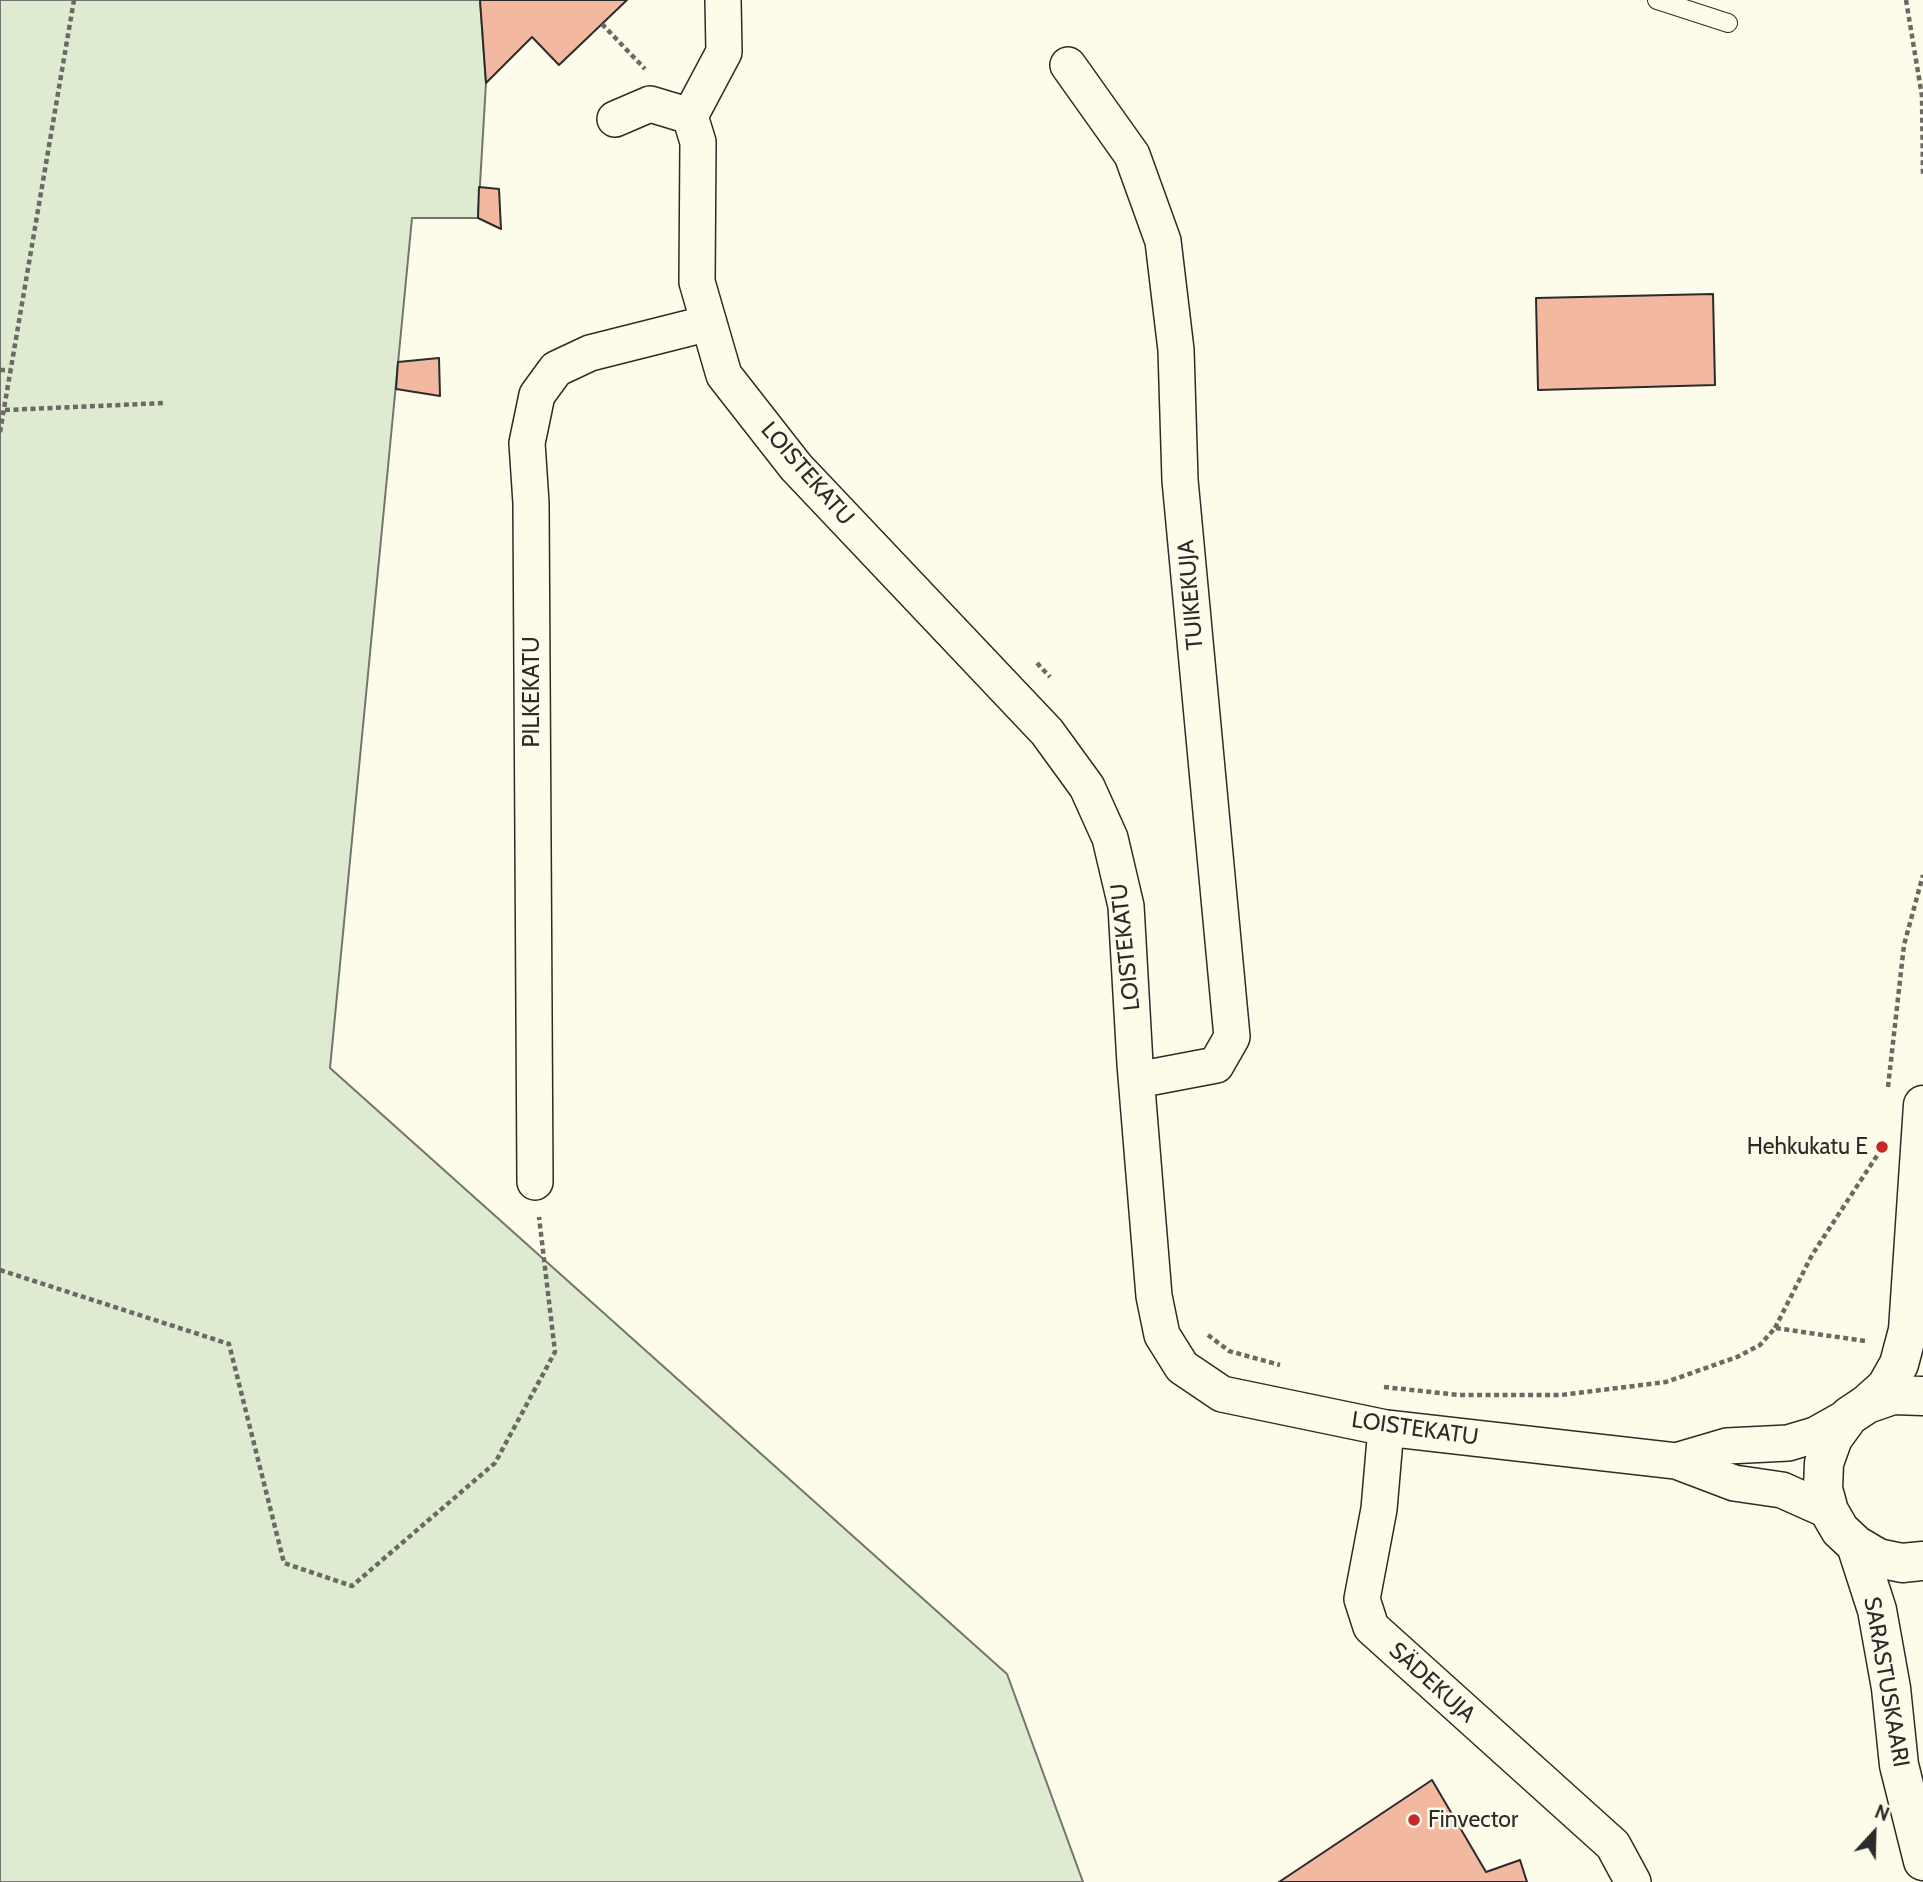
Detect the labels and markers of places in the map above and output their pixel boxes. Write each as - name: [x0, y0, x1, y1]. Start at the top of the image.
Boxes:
- place label: Hehkukatu E: [1747, 1133, 1868, 1161]
- marker: Hehkukatu E: [1874, 1139, 1890, 1155]
- place label: Finvector: [1428, 1806, 1518, 1834]
- marker: Finvector: [1406, 1812, 1422, 1828]

